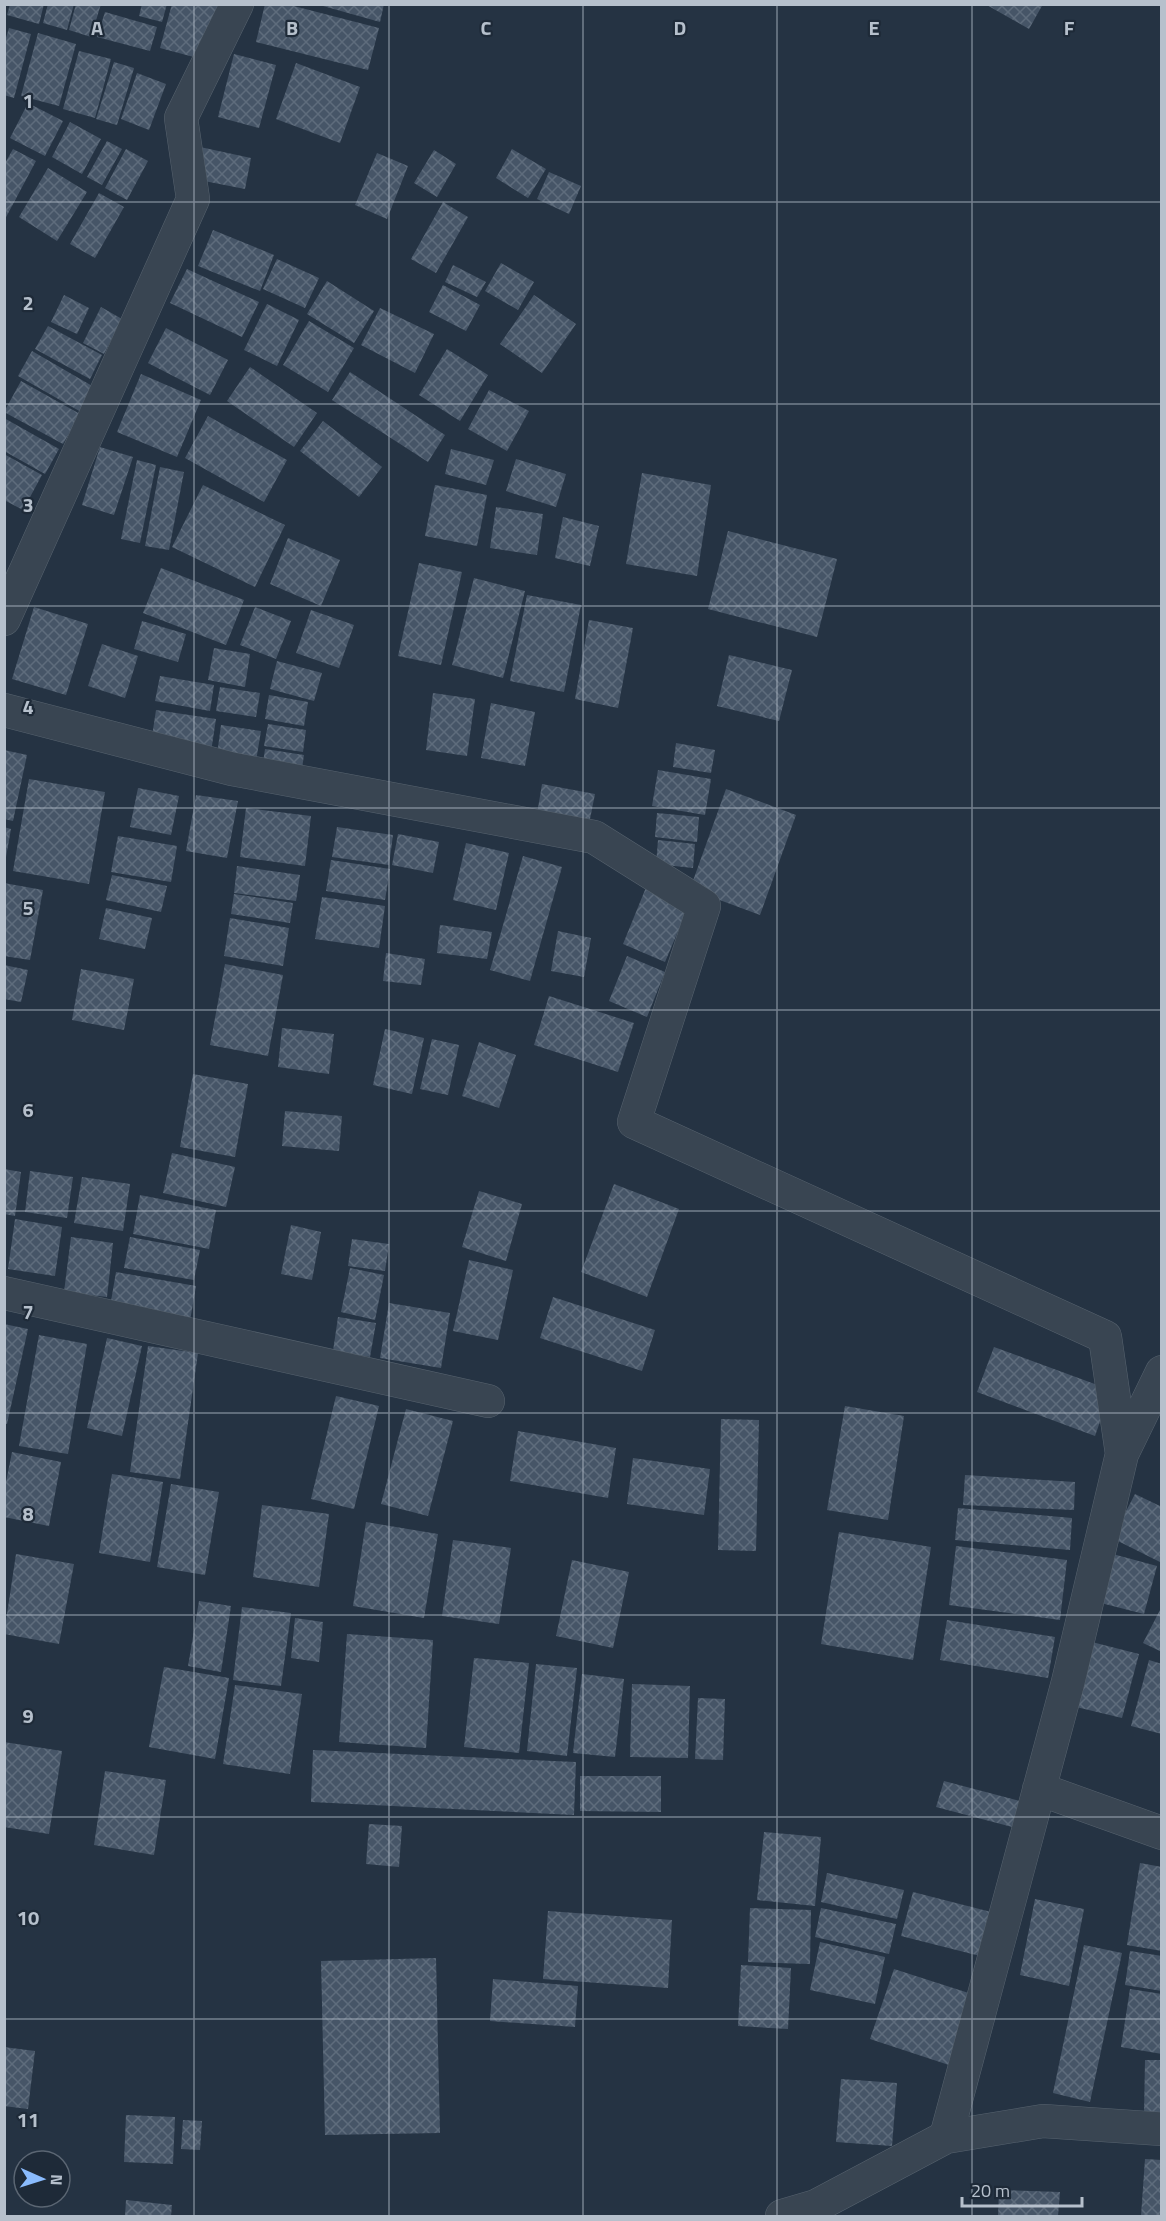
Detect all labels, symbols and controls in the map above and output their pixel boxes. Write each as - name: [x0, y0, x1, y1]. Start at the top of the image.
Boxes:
- text: A: [91, 12, 103, 43]
- text: B: [286, 12, 298, 43]
- text: C: [481, 12, 492, 43]
- text: D: [674, 12, 686, 43]
- text: E: [868, 12, 880, 43]
- text: F: [1064, 12, 1075, 43]
- text: 1: [22, 85, 34, 116]
- text: 2: [22, 287, 34, 318]
- text: 3: [22, 489, 34, 520]
- text: 4: [22, 691, 34, 722]
- text: 5: [22, 892, 34, 923]
- text: 6: [22, 1094, 34, 1125]
- text: 7: [22, 1296, 34, 1327]
- text: 8: [22, 1498, 34, 1529]
- text: 9: [22, 1700, 34, 1731]
- text: 10: [17, 1902, 39, 1933]
- text: 11: [17, 2104, 39, 2135]
- north arrow: [12, 2149, 72, 2209]
- scale bar: [962, 2170, 1082, 2208]
- text: N: [45, 2174, 69, 2186]
- text: 20 m: [971, 2177, 1010, 2204]

